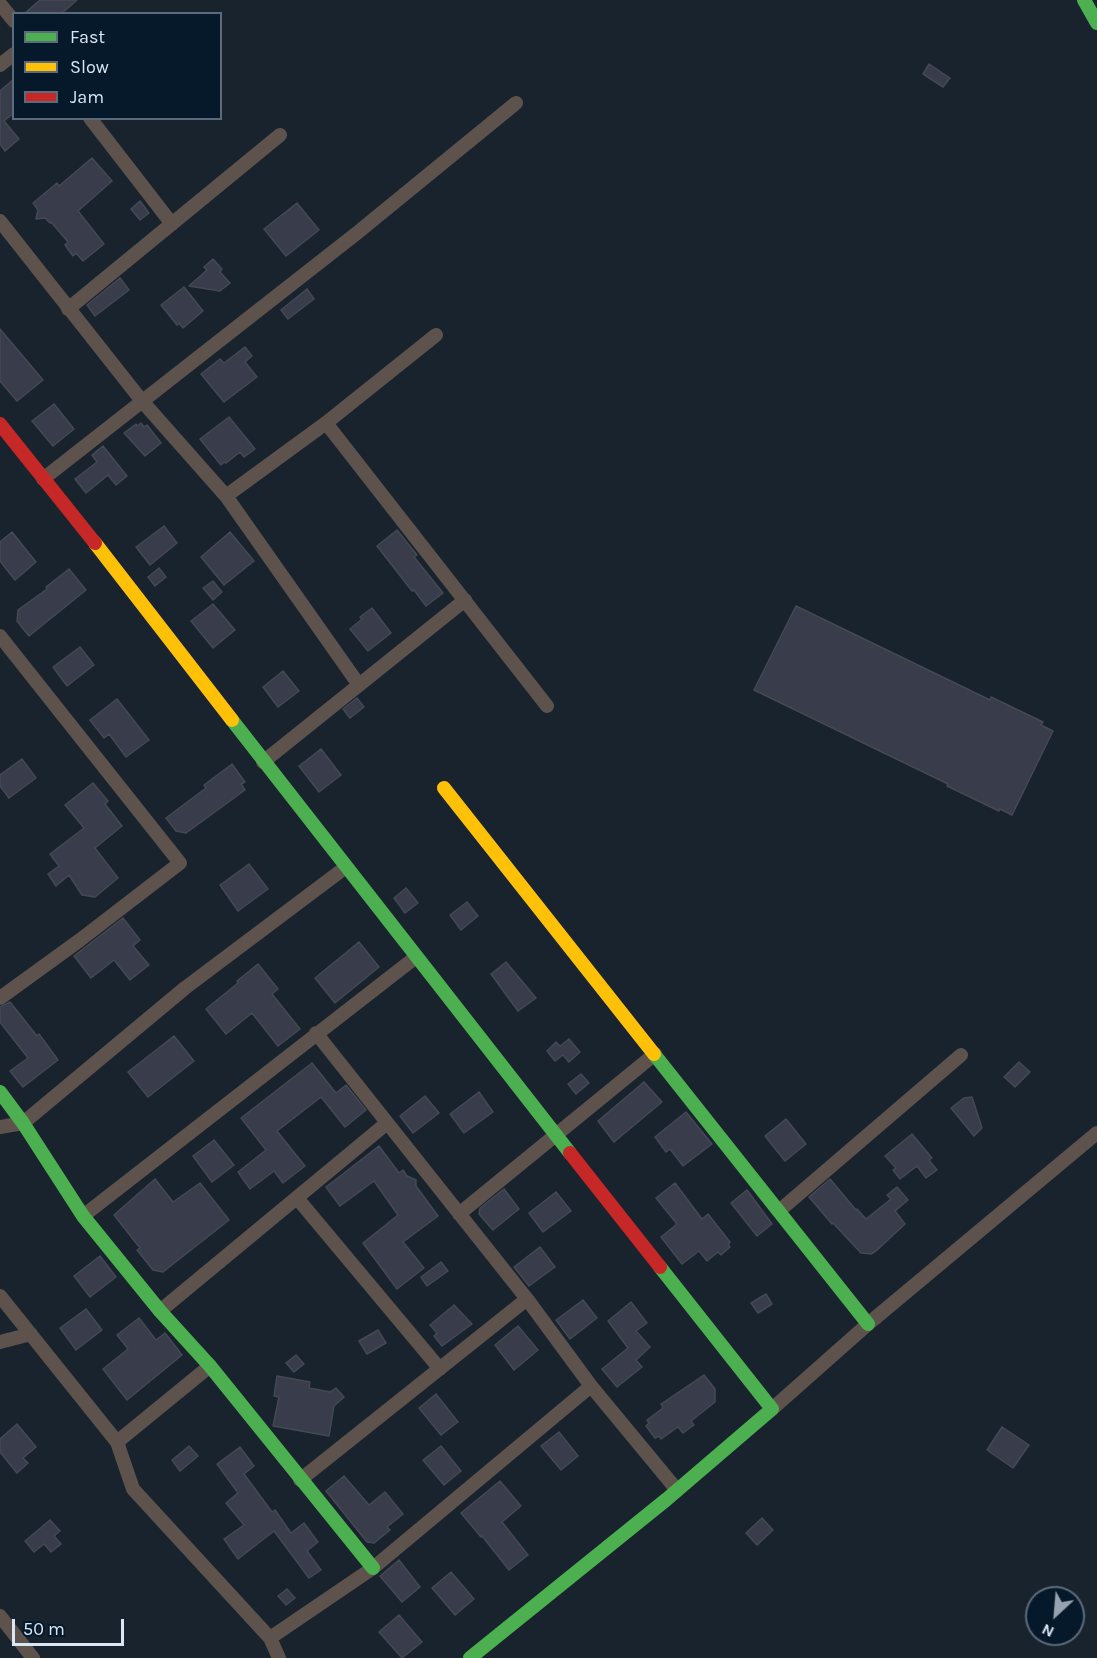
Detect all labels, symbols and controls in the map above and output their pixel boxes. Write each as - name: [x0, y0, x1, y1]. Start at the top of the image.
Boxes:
- legend: [12, 12, 222, 120]
- text: Fast: [70, 26, 105, 48]
- text: Slow: [70, 56, 109, 78]
- text: Jam: [70, 86, 104, 108]
- north arrow: [1025, 1586, 1085, 1646]
- scale bar: [15, 1607, 128, 1645]
- text: 50 m: [23, 1618, 65, 1640]
- text: N: [1038, 1620, 1057, 1642]

